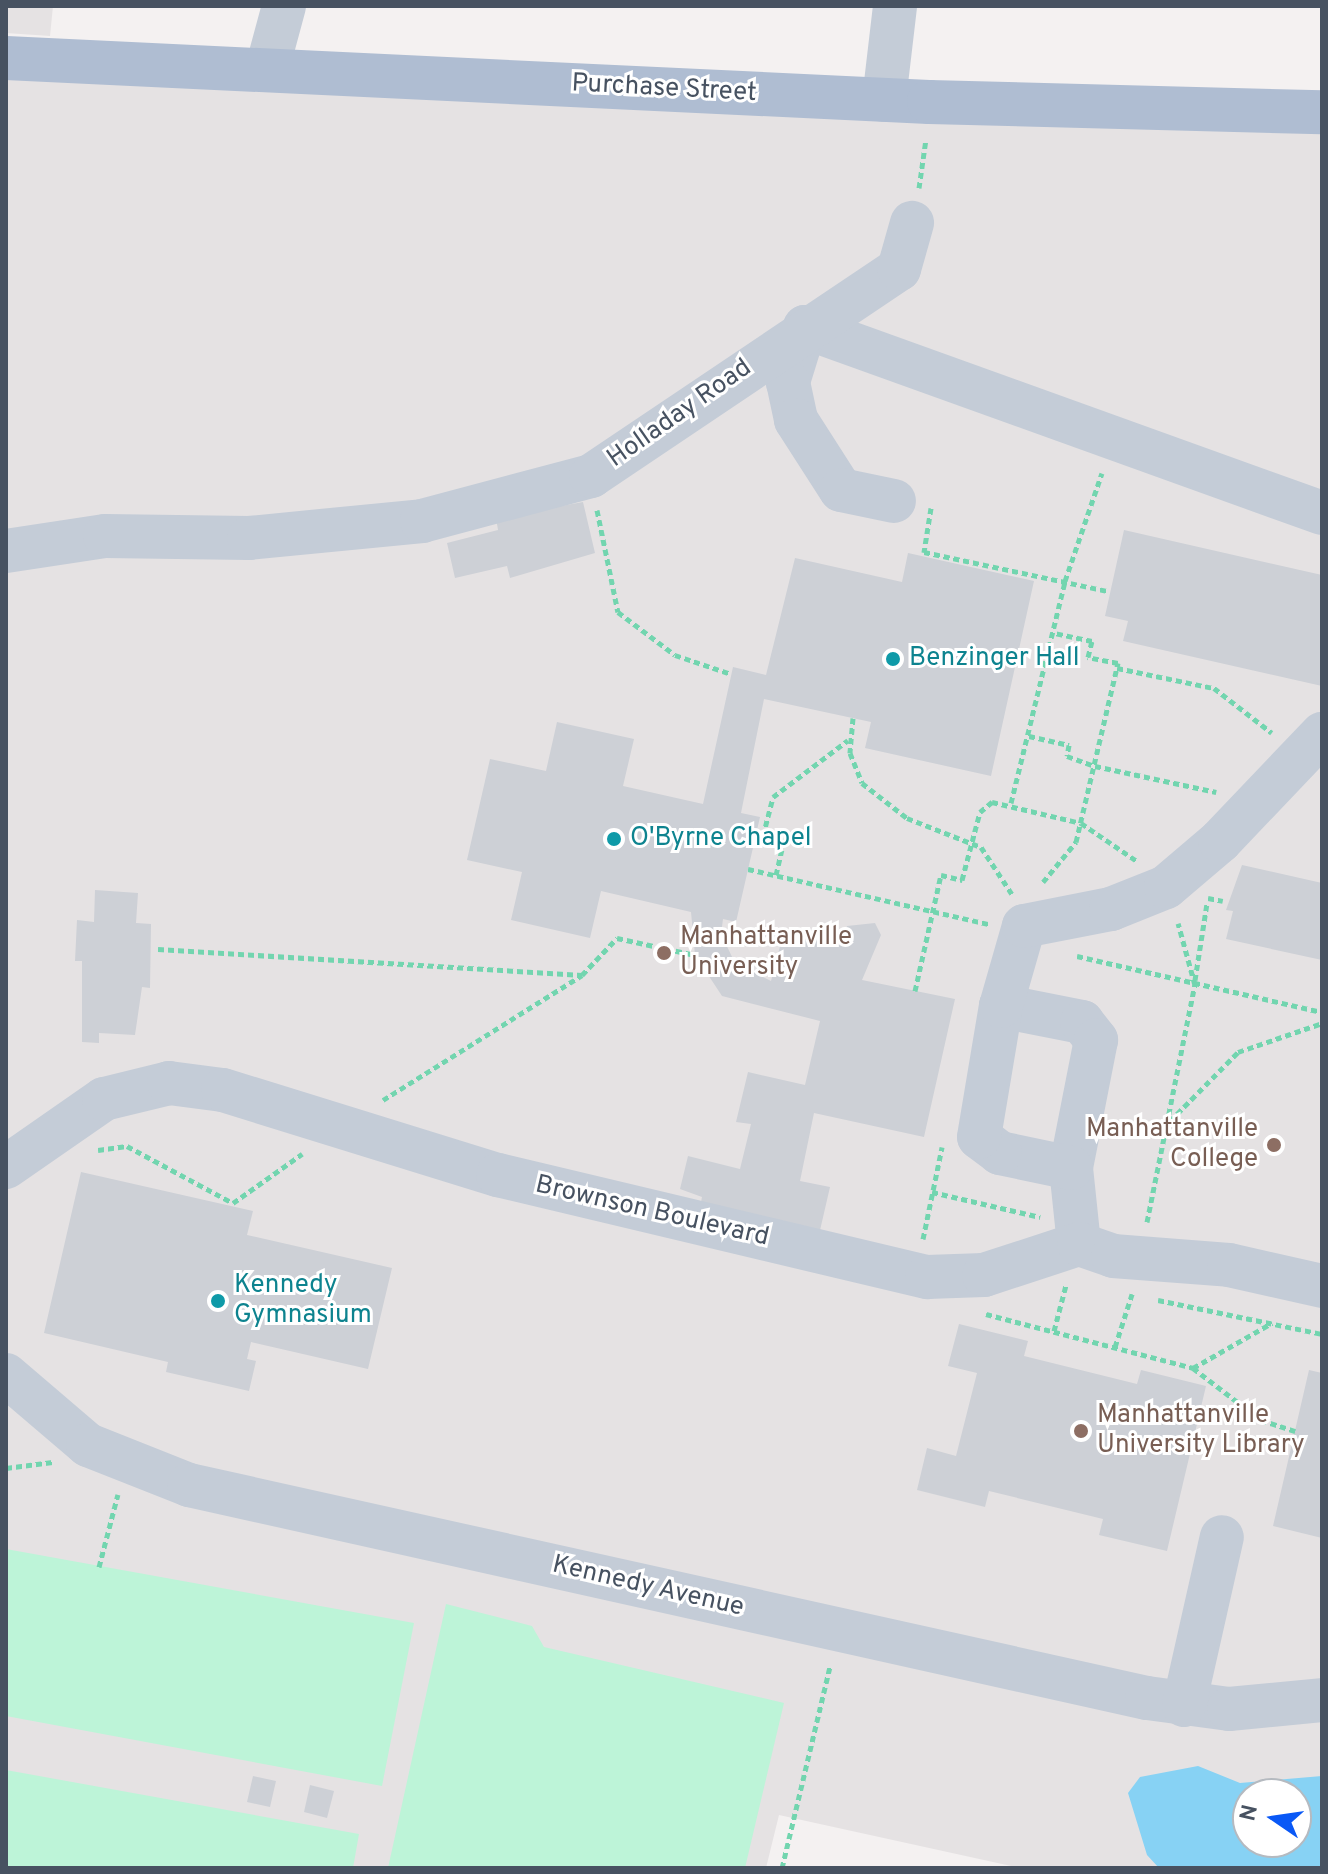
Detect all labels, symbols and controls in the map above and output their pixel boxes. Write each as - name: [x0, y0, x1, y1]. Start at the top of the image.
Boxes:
- street label: Purchase Street: [571, 69, 757, 109]
- street label: Holladay Road: [602, 353, 758, 475]
- place label: Benzinger Hall: [909, 643, 1080, 675]
- marker: Benzinger Hall: [884, 650, 902, 668]
- place label: O'Byrne Chapel: [630, 823, 812, 855]
- marker: O'Byrne Chapel: [605, 830, 623, 848]
- place label: Manhattanville University: [680, 922, 852, 984]
- marker: Manhattanville University: [655, 944, 673, 962]
- place label: Manhattanville College: [1086, 1114, 1258, 1176]
- marker: Manhattanville College: [1265, 1136, 1283, 1154]
- street label: Brownson Boulevard: [532, 1170, 772, 1254]
- place label: Kennedy Gymnasium: [234, 1270, 372, 1332]
- marker: Kennedy Gymnasium: [209, 1292, 227, 1310]
- place label: Manhattanville University Library: [1097, 1400, 1305, 1462]
- marker: Manhattanville University Library: [1072, 1422, 1090, 1440]
- street label: Kennedy Avenue: [549, 1550, 747, 1624]
- north arrow: [1232, 1778, 1312, 1858]
- text: N: [1235, 1802, 1265, 1824]

